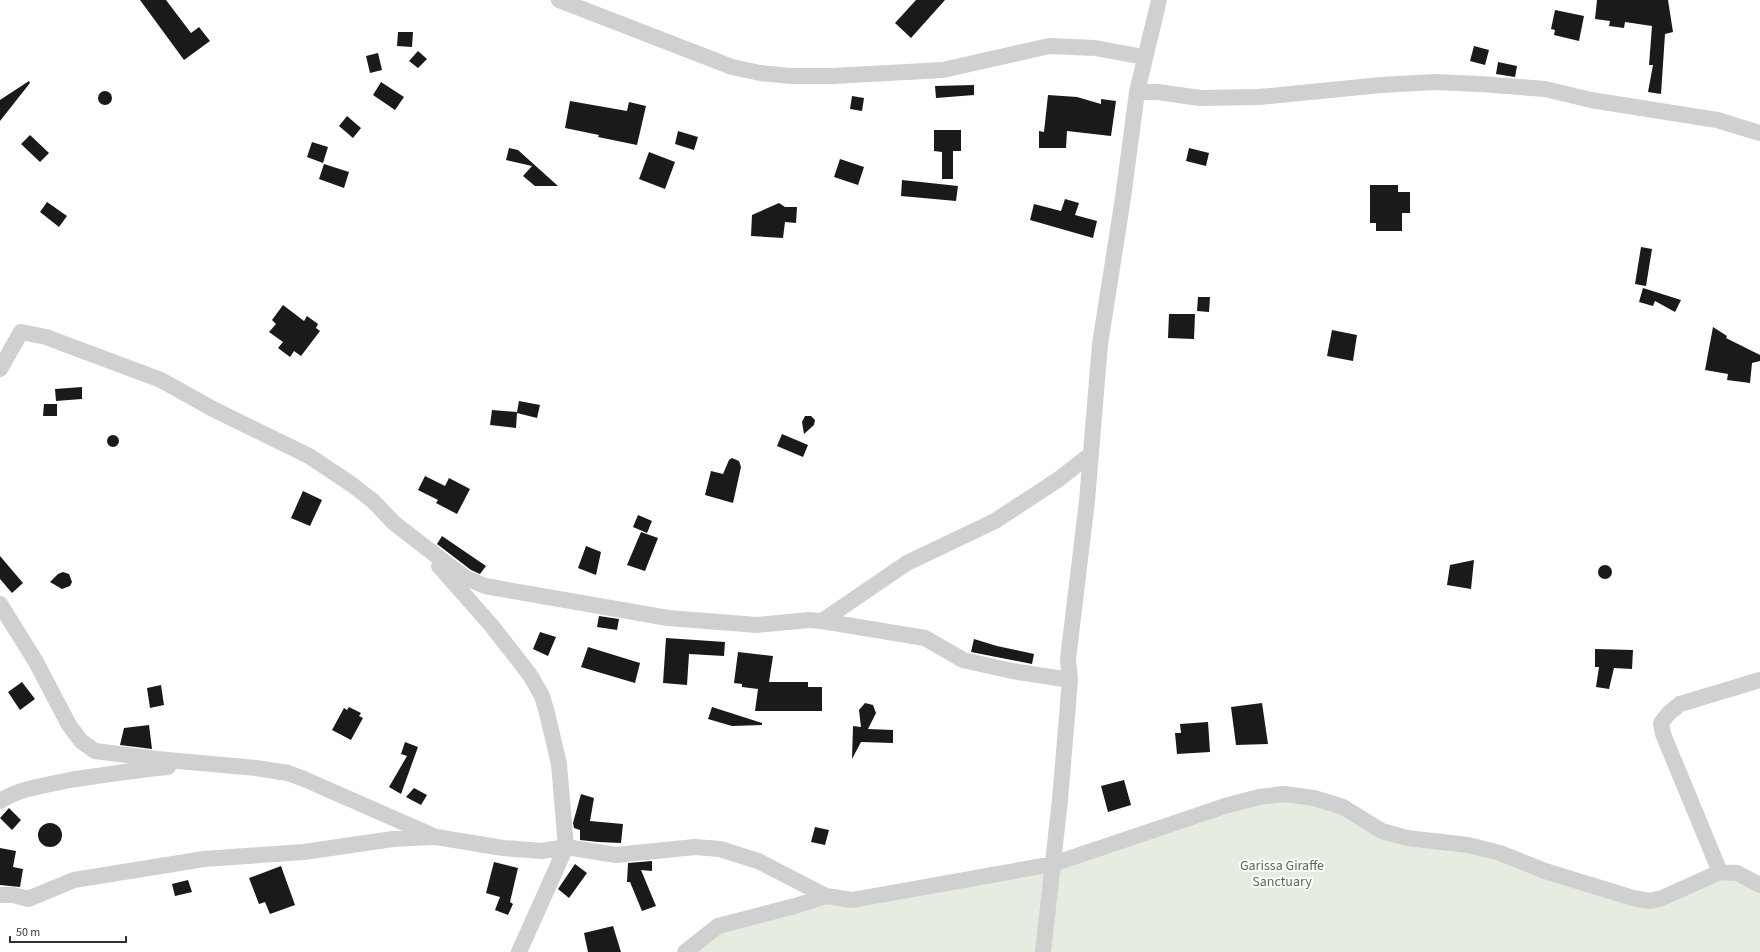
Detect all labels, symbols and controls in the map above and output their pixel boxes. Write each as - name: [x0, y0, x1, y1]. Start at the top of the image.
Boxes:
- park label: Garissa Giraffe Sanctuary: [1240, 856, 1324, 892]
- scale bar: [10, 918, 126, 944]
- text: 50 m: [16, 924, 40, 941]

